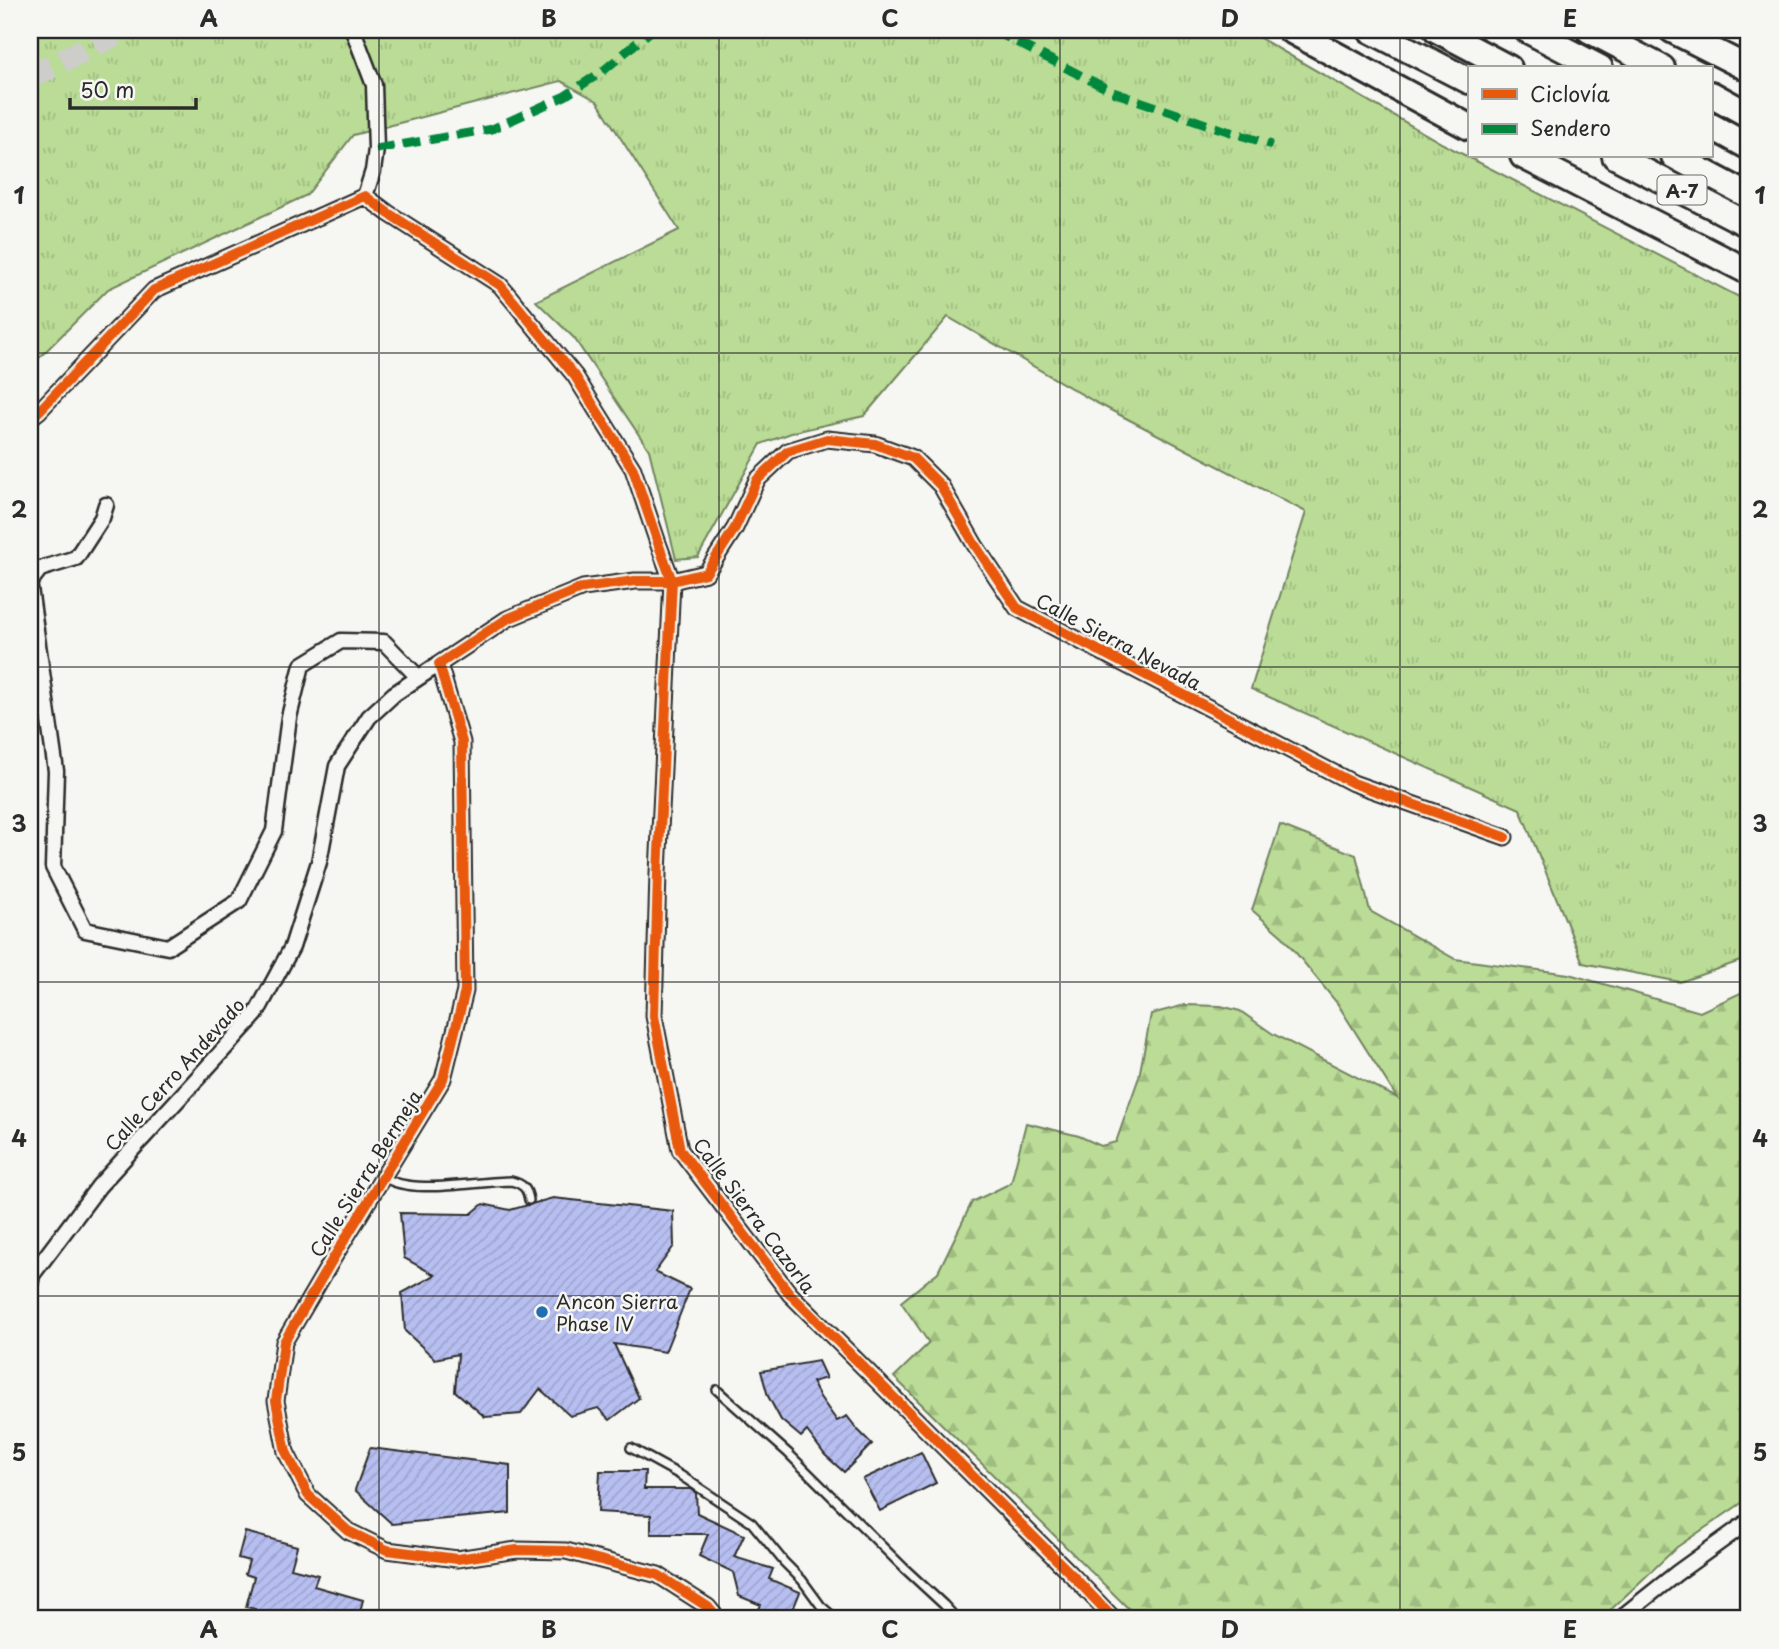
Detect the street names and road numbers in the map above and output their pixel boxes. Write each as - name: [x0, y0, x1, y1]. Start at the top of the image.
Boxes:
- road number: A-7: [1658, 176, 1706, 204]
- street label: Calle Sierra Nevada: [1031, 586, 1207, 696]
- street label: Calle Cerro Andevado: [98, 991, 250, 1157]
- street label: Calle Sierra Bermeja: [302, 1084, 428, 1262]
- street label: Calle Sierra Cazorla: [687, 1131, 823, 1299]

